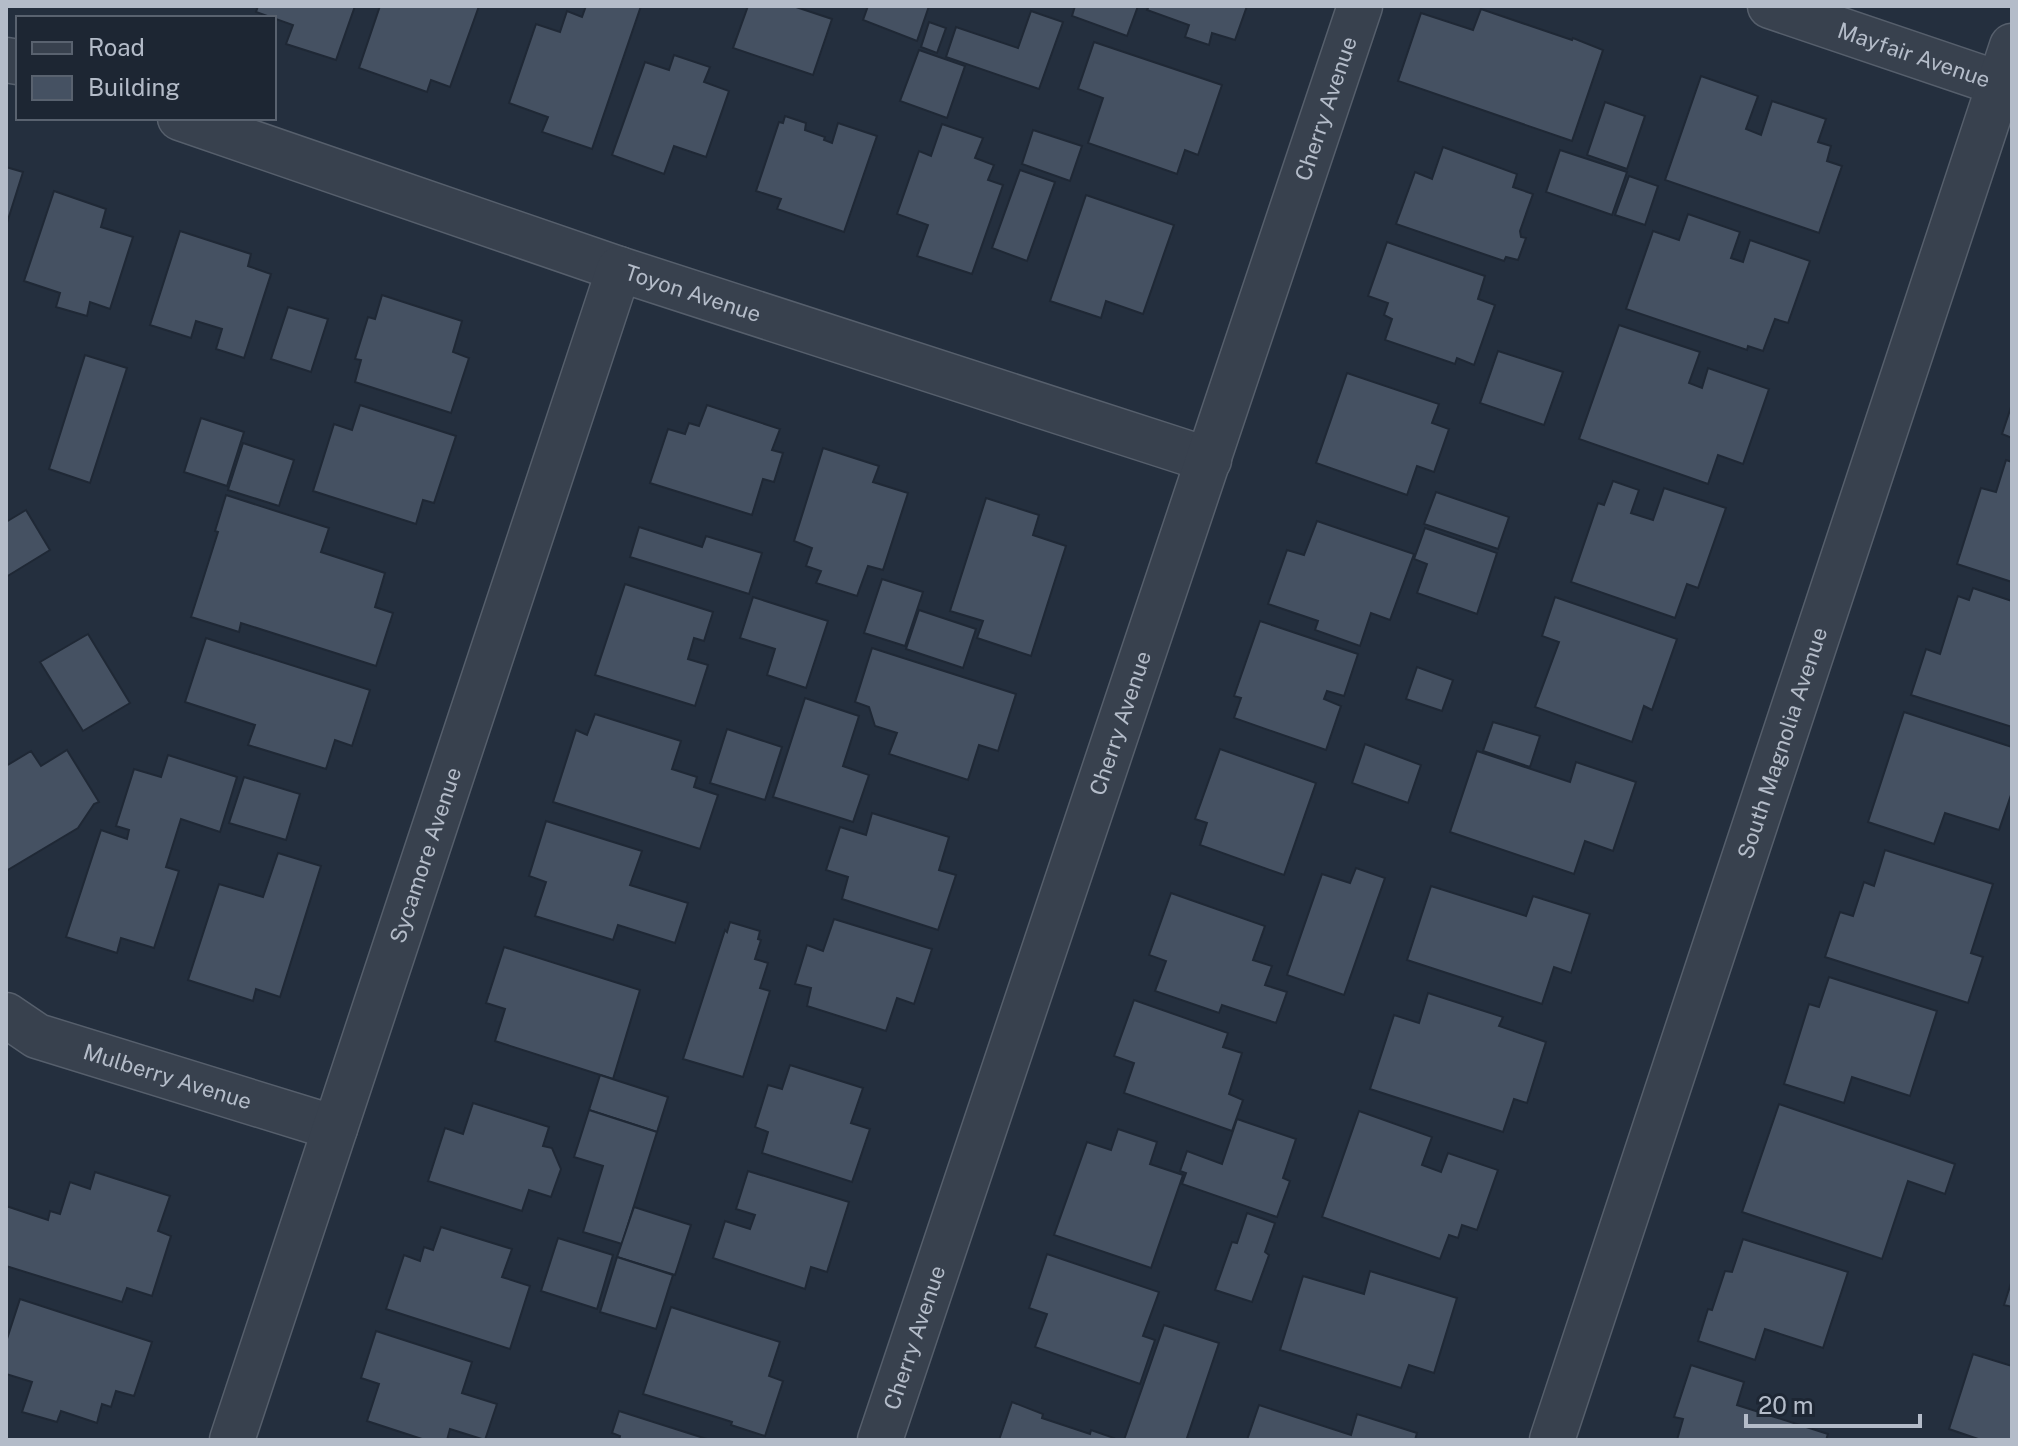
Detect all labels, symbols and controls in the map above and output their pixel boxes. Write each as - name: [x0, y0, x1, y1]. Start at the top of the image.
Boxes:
- legend: [16, 16, 276, 120]
- street label: Mayfair Avenue: [1834, 17, 1994, 93]
- text: Road: [88, 33, 145, 61]
- street label: Cherry Avenue: [1289, 33, 1362, 184]
- text: Building: [88, 73, 180, 101]
- street label: Toyon Avenue: [622, 259, 764, 327]
- street label: South Magnolia Avenue: [1732, 624, 1832, 862]
- street label: Cherry Avenue: [1084, 648, 1156, 799]
- street label: Sycamore Avenue: [384, 764, 466, 946]
- street label: Mulberry Avenue: [80, 1038, 255, 1114]
- street label: Cherry Avenue: [878, 1262, 950, 1413]
- scale bar: [1746, 1378, 1920, 1428]
- text: 20 m: [1758, 1391, 1814, 1419]

